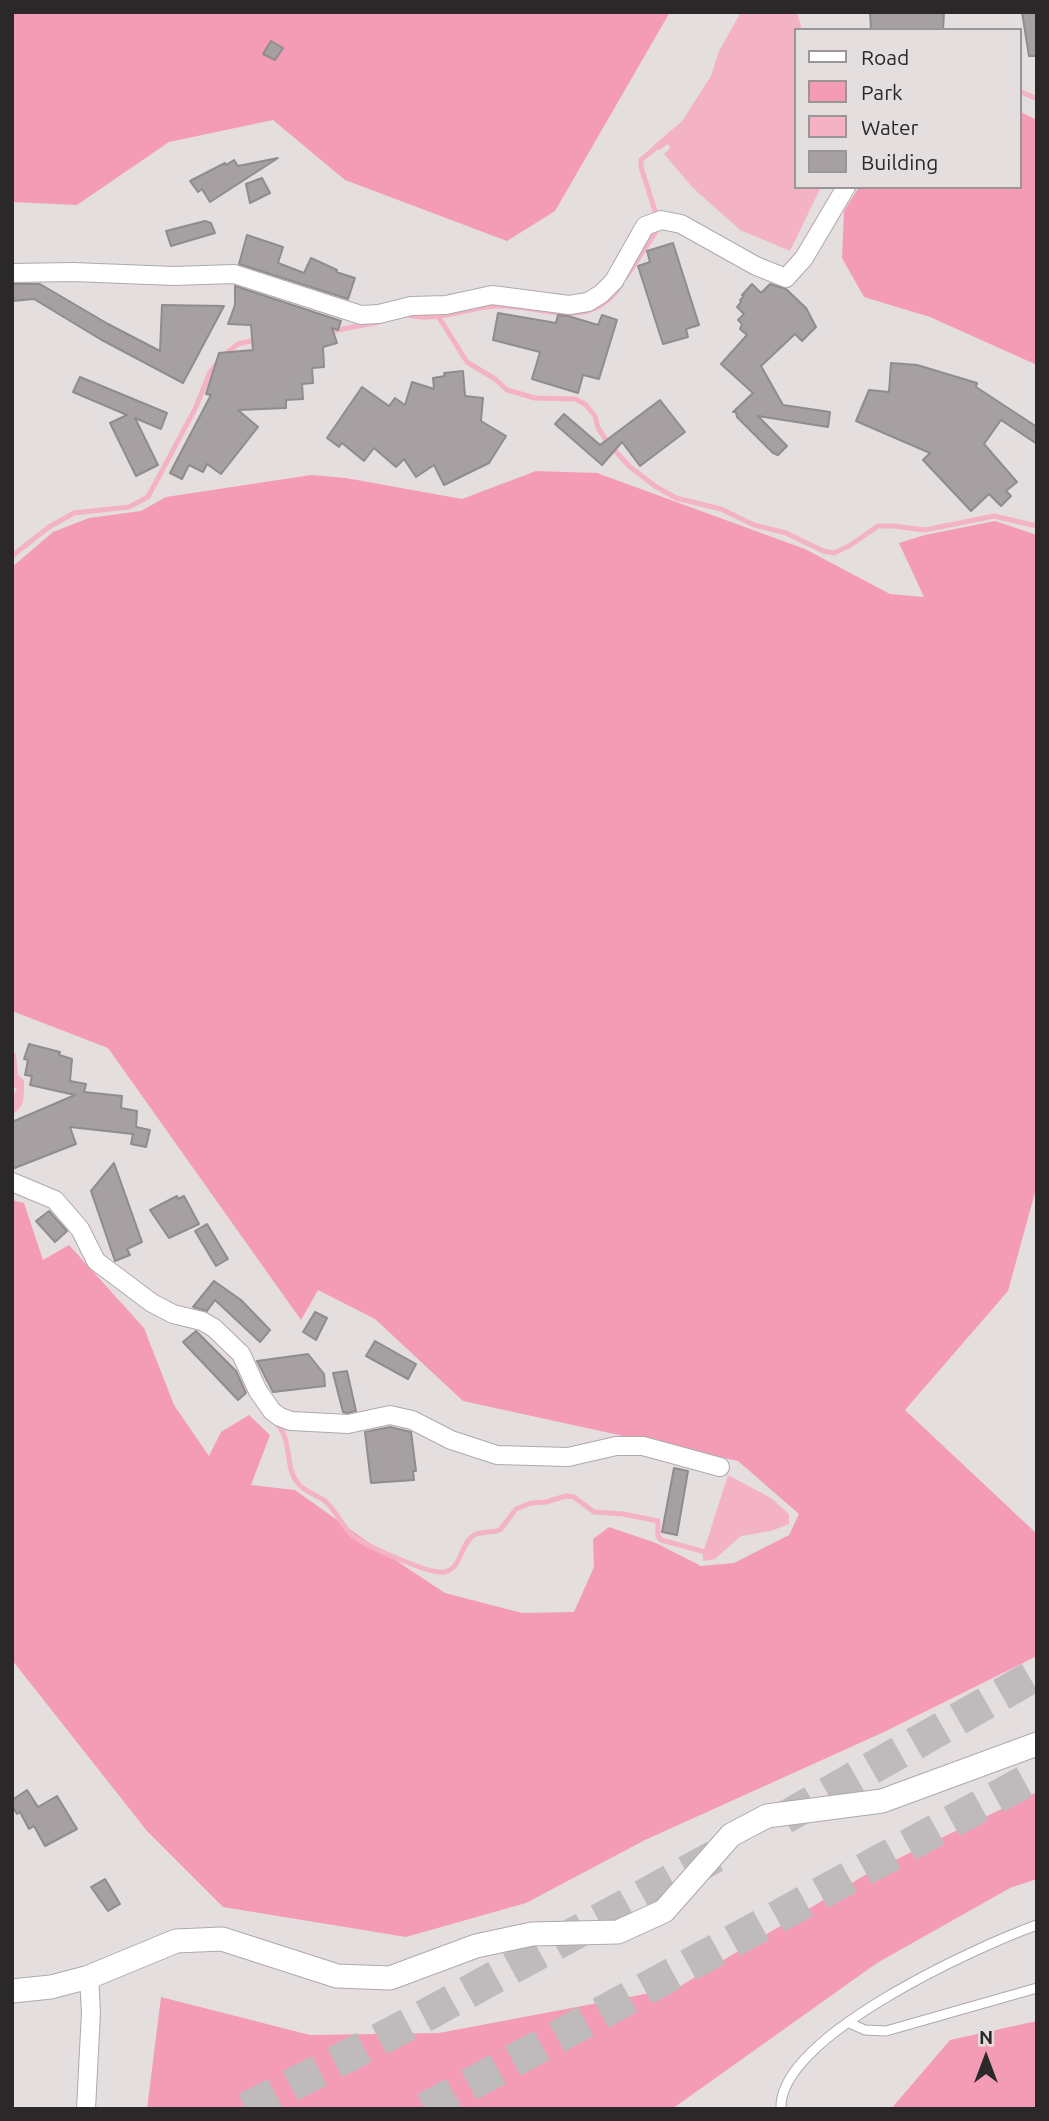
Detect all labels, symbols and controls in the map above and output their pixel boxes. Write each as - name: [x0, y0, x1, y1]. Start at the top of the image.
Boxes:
- legend: [794, 28, 1021, 189]
- text: Road: [861, 45, 909, 69]
- text: Park: [861, 80, 903, 104]
- text: Water: [861, 115, 919, 139]
- text: Building: [861, 150, 938, 174]
- north arrow: [951, 2023, 1021, 2093]
- text: N: [979, 2026, 993, 2048]

